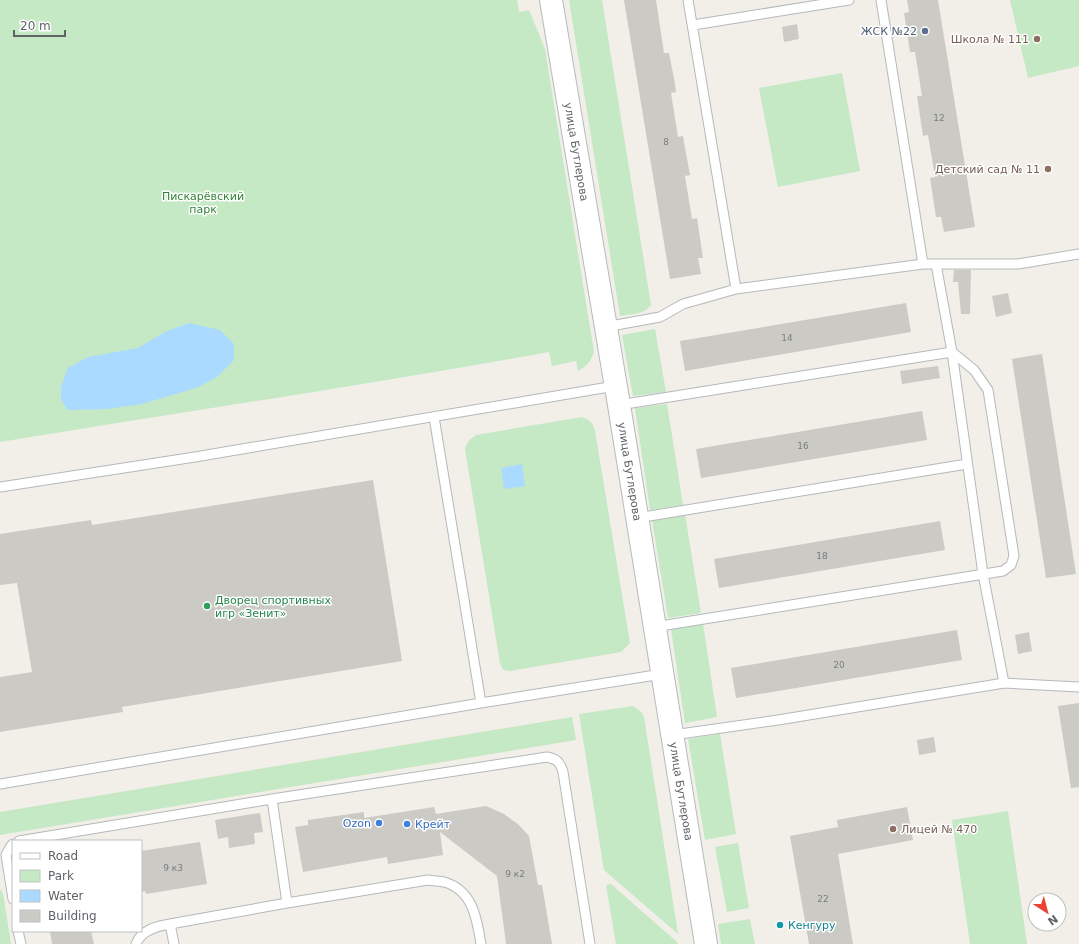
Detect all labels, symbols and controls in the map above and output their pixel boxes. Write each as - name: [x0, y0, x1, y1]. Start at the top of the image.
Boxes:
- scale bar: [14, 12, 65, 38]
- text: 20 m: [20, 19, 51, 33]
- place label: ЖСК №22: [861, 25, 917, 38]
- marker: ЖСК №22: [920, 26, 930, 36]
- place label: Школа № 111: [951, 33, 1029, 46]
- marker: Школа № 111: [1032, 34, 1042, 44]
- street label: улица Бутлерова: [562, 102, 591, 202]
- house number: 12: [933, 113, 945, 123]
- house number: 8: [663, 137, 669, 147]
- place label: Детский сад № 11: [935, 163, 1040, 176]
- marker: Детский сад № 11: [1043, 164, 1053, 174]
- park label: Пискарёвский парк: [162, 190, 244, 216]
- house number: 14: [781, 333, 793, 343]
- street label: улица Бутлерова: [615, 421, 644, 522]
- house number: 16: [797, 441, 809, 451]
- house number: 18: [816, 551, 828, 561]
- place label: Дворец спортивных игр «Зенит»: [215, 594, 331, 620]
- marker: Дворец спортивных игр «Зенит»: [202, 601, 212, 611]
- house number: 20: [833, 660, 845, 670]
- street label: улица Бутлерова: [667, 741, 696, 842]
- place label: Ozon: [343, 817, 371, 830]
- marker: Ozon: [374, 818, 384, 828]
- place label: Крейт: [415, 818, 451, 831]
- marker: Крейт: [402, 819, 412, 829]
- place label: Лицей № 470: [901, 823, 977, 836]
- marker: Лицей № 470: [888, 824, 898, 834]
- legend: [12, 840, 142, 932]
- text: Road: [48, 849, 78, 863]
- house number: 9 к3: [163, 863, 183, 873]
- text: Park: [48, 869, 74, 883]
- house number: 9 к2: [505, 869, 525, 879]
- text: Water: [48, 889, 84, 903]
- north arrow: [1027, 892, 1067, 932]
- house number: 22: [817, 894, 829, 904]
- text: Building: [48, 909, 97, 923]
- text: N: [1045, 912, 1060, 928]
- place label: Кенгуру: [788, 919, 836, 932]
- marker: Кенгуру: [775, 920, 785, 930]

